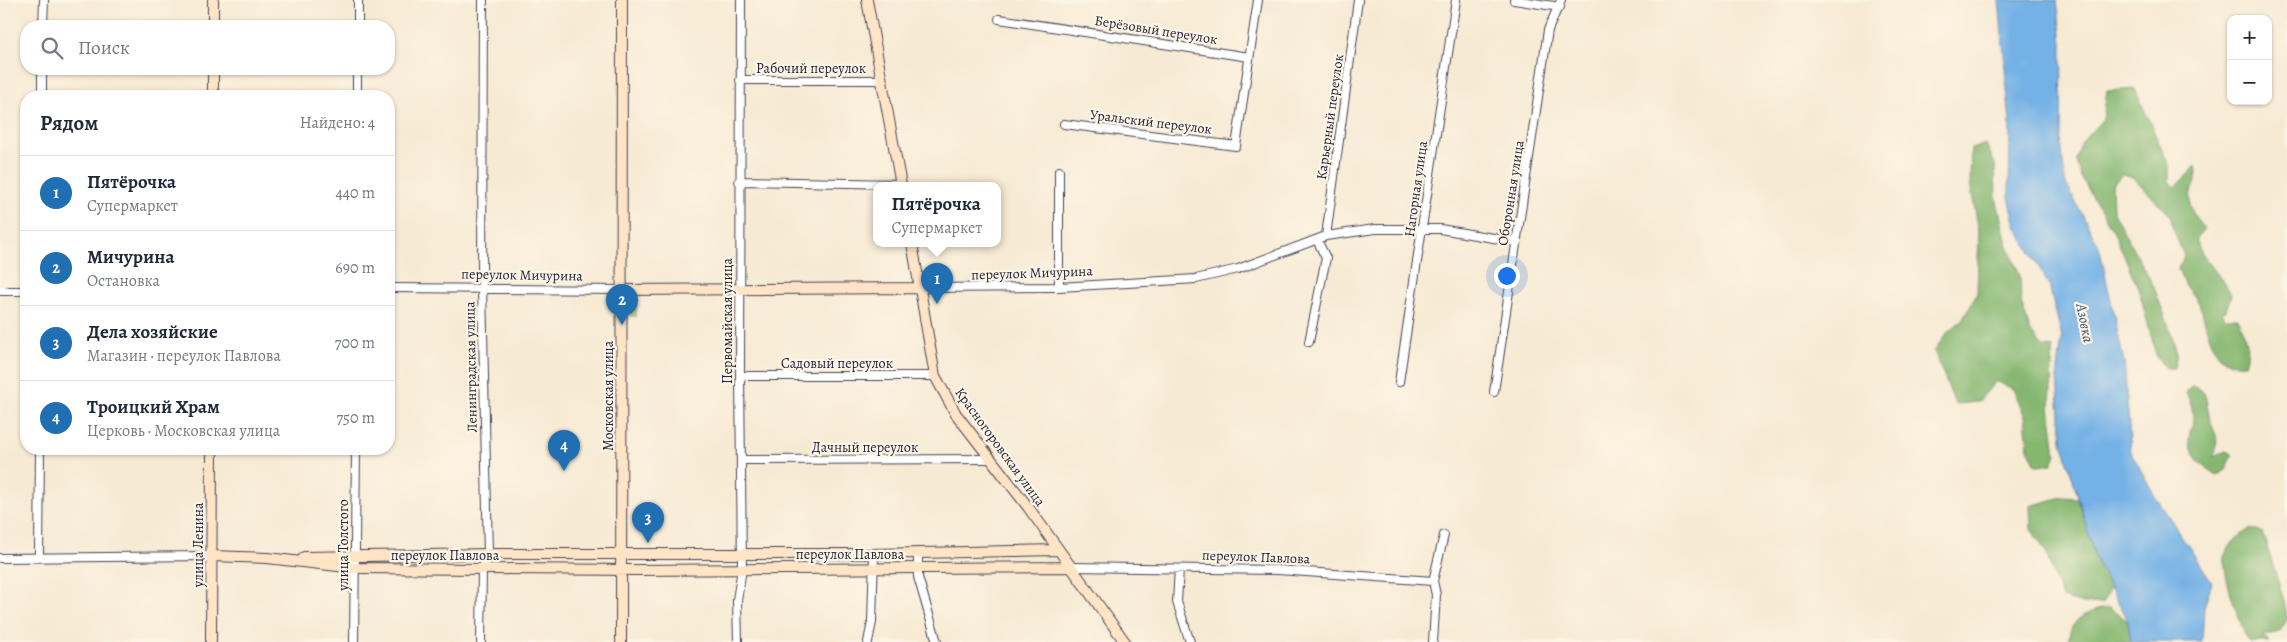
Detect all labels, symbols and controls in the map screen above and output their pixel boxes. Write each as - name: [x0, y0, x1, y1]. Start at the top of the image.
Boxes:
- street label: Берёзовый переулок: [1093, 11, 1219, 49]
- map controls: [2227, 15, 2272, 105]
- button: +: [2227, 15, 2272, 60]
- search box: [20, 20, 395, 75]
- icon: search: [38, 34, 66, 62]
- text: Поиск: [78, 35, 130, 61]
- street label: Карьерный переулок: [1312, 53, 1348, 181]
- street label: Рабочий переулок: [756, 59, 866, 78]
- button: −: [2227, 60, 2272, 105]
- street label: Уральский переулок: [1089, 105, 1213, 139]
- text: Рядом: [40, 109, 98, 137]
- text: Найдено: 4: [300, 112, 375, 134]
- street label: Оборонная улица: [1493, 138, 1529, 247]
- street label: Нагорная улица: [1400, 139, 1432, 238]
- text: Пятёрочка: [87, 169, 176, 195]
- text: 1: [53, 182, 59, 204]
- text: 440 m: [335, 182, 375, 204]
- popup: [873, 182, 1001, 247]
- text: Пятёрочка: [892, 191, 981, 217]
- text: Супермаркет: [87, 195, 178, 217]
- text: Супермаркет: [892, 217, 982, 239]
- text: Мичурина: [87, 244, 175, 270]
- text: 2: [52, 257, 60, 279]
- text: 690 m: [335, 257, 375, 279]
- street label: Первомайская улица: [718, 257, 737, 384]
- street label: переулок Мичурина: [971, 261, 1094, 285]
- pin: 1: [921, 263, 953, 304]
- your location: [1494, 263, 1520, 289]
- street label: переулок Мичурина: [461, 264, 584, 286]
- text: Остановка: [87, 270, 160, 292]
- pin: 2: [606, 284, 638, 325]
- street label: Ленинградская улица: [460, 301, 482, 433]
- water label: Азовка: [2071, 301, 2099, 344]
- text: Дела хозяйские: [87, 319, 218, 345]
- text: 3: [53, 332, 59, 354]
- text: 700 m: [335, 332, 375, 354]
- street label: Московская улица: [599, 340, 618, 451]
- text: Магазин · переулок Павлова: [87, 345, 281, 367]
- street label: Садовый переулок: [781, 354, 893, 373]
- street label: Красногоровская улица: [950, 384, 1050, 511]
- text: Троицкий Храм: [87, 394, 220, 420]
- text: 4: [52, 407, 60, 429]
- text: 750 m: [336, 407, 375, 429]
- text: Церковь · Московская улица: [87, 420, 280, 442]
- pin: 4: [548, 430, 580, 471]
- street label: Дачный переулок: [812, 438, 918, 457]
- street label: улица Толстого: [334, 499, 353, 592]
- street label: улица Ленина: [189, 502, 208, 588]
- pin: 3: [632, 502, 664, 543]
- street label: переулок Павлова: [796, 545, 905, 564]
- street label: переулок Павлова: [391, 546, 500, 565]
- street label: переулок Павлова: [1201, 546, 1311, 568]

